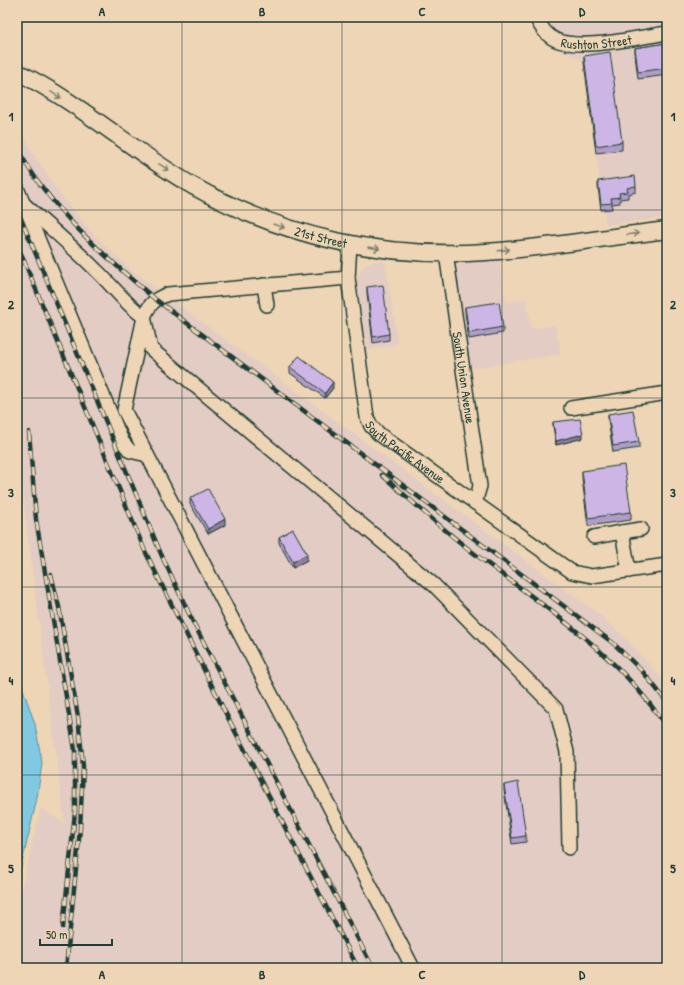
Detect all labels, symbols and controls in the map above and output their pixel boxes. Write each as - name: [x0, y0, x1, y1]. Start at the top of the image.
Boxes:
- text: A: [99, 2, 106, 20]
- text: B: [259, 2, 266, 20]
- text: C: [418, 2, 426, 20]
- text: D: [579, 2, 586, 20]
- street label: Rushton Street: [559, 30, 633, 53]
- one-way arrow: [50, 91, 62, 99]
- text: 1: [9, 107, 14, 125]
- text: 1: [671, 107, 676, 125]
- one-way arrow: [158, 164, 170, 172]
- street label: 21st Street: [292, 221, 349, 252]
- one-way arrow: [273, 223, 286, 230]
- one-way arrow: [626, 230, 639, 238]
- one-way arrow: [367, 244, 380, 252]
- one-way arrow: [497, 246, 510, 254]
- text: 2: [8, 295, 15, 313]
- text: 2: [670, 295, 677, 313]
- street label: South Union Avenue: [449, 331, 480, 425]
- street label: South Pacific Avenue: [361, 418, 448, 487]
- text: 3: [8, 483, 14, 501]
- text: 3: [670, 483, 676, 501]
- text: 4: [9, 671, 14, 689]
- text: 4: [671, 671, 676, 689]
- text: 5: [8, 859, 14, 877]
- text: 5: [670, 859, 676, 877]
- scale bar: [40, 921, 112, 947]
- text: 50 m: [46, 926, 67, 943]
- text: A: [99, 965, 106, 983]
- text: B: [259, 965, 266, 983]
- text: C: [418, 965, 426, 983]
- text: D: [579, 965, 586, 983]

